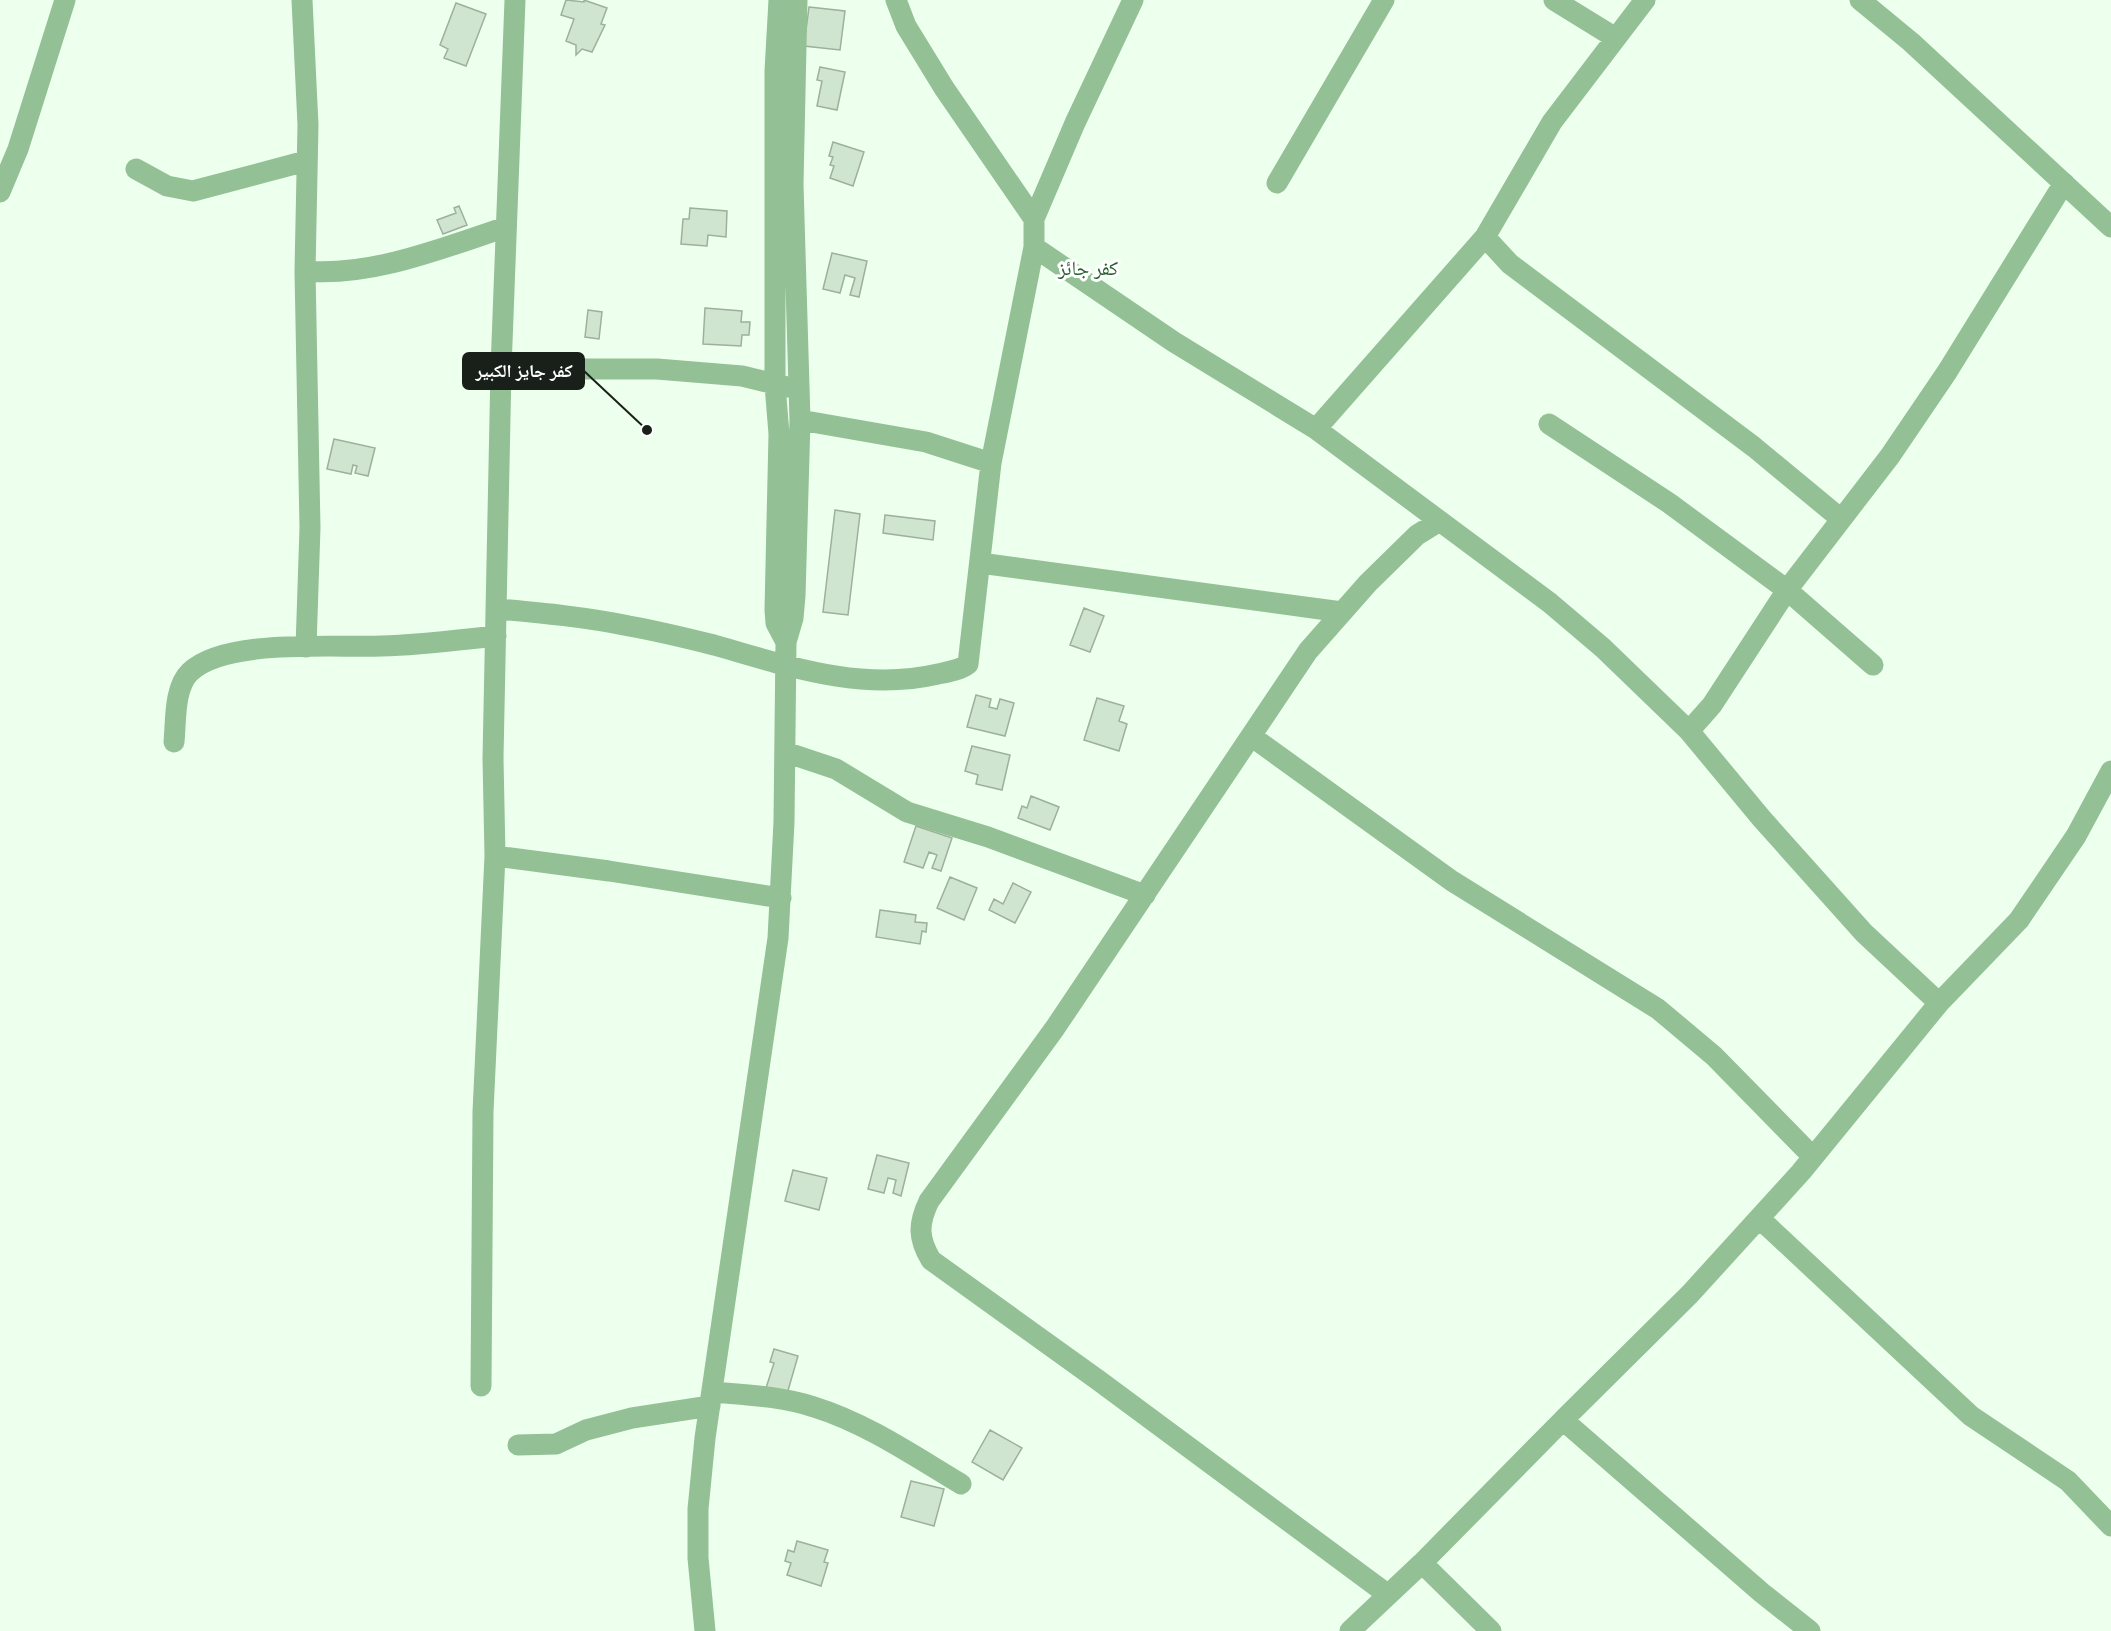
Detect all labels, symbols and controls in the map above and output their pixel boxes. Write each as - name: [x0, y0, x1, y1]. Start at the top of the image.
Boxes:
- district label: كفر جائز: [1057, 256, 1118, 280]
- callout: كفر جايز الكبير: [463, 353, 584, 389]
- text: كفر جايز الكبير: [474, 360, 573, 382]

